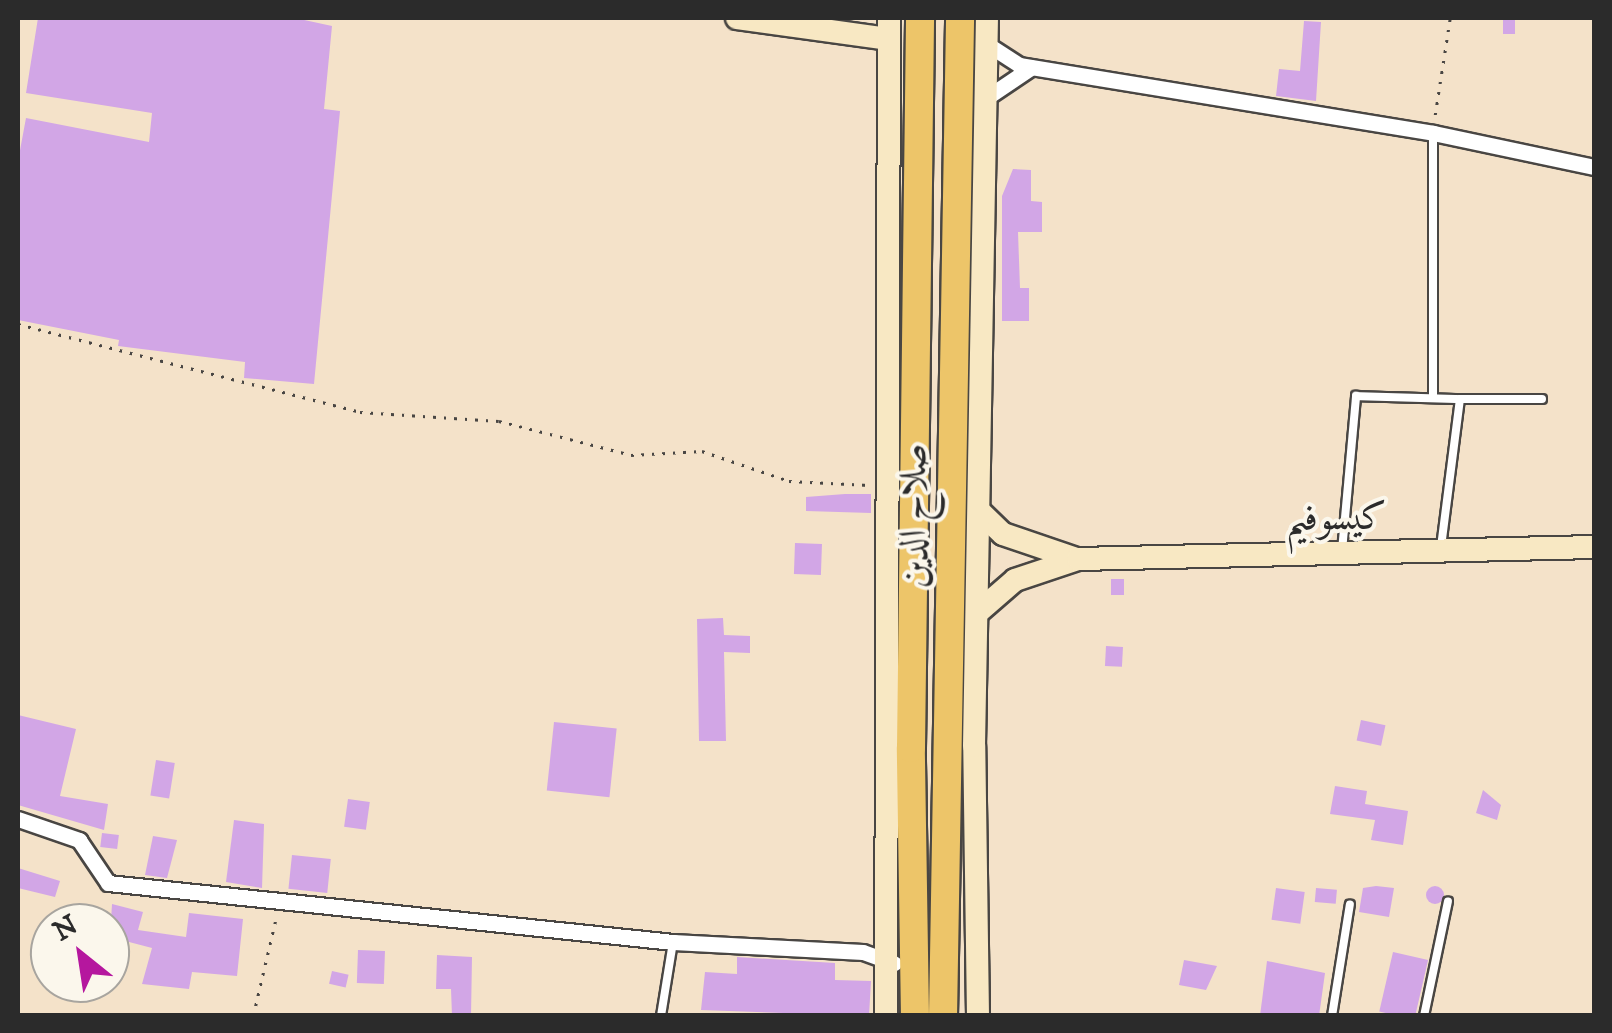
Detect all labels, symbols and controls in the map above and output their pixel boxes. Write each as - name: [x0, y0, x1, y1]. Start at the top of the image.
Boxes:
- street label: صلاح الدين: [892, 443, 938, 589]
- street label: كيسوفيم: [1285, 495, 1387, 543]
- north arrow: [30, 903, 130, 1003]
- text: N: [47, 907, 84, 949]

